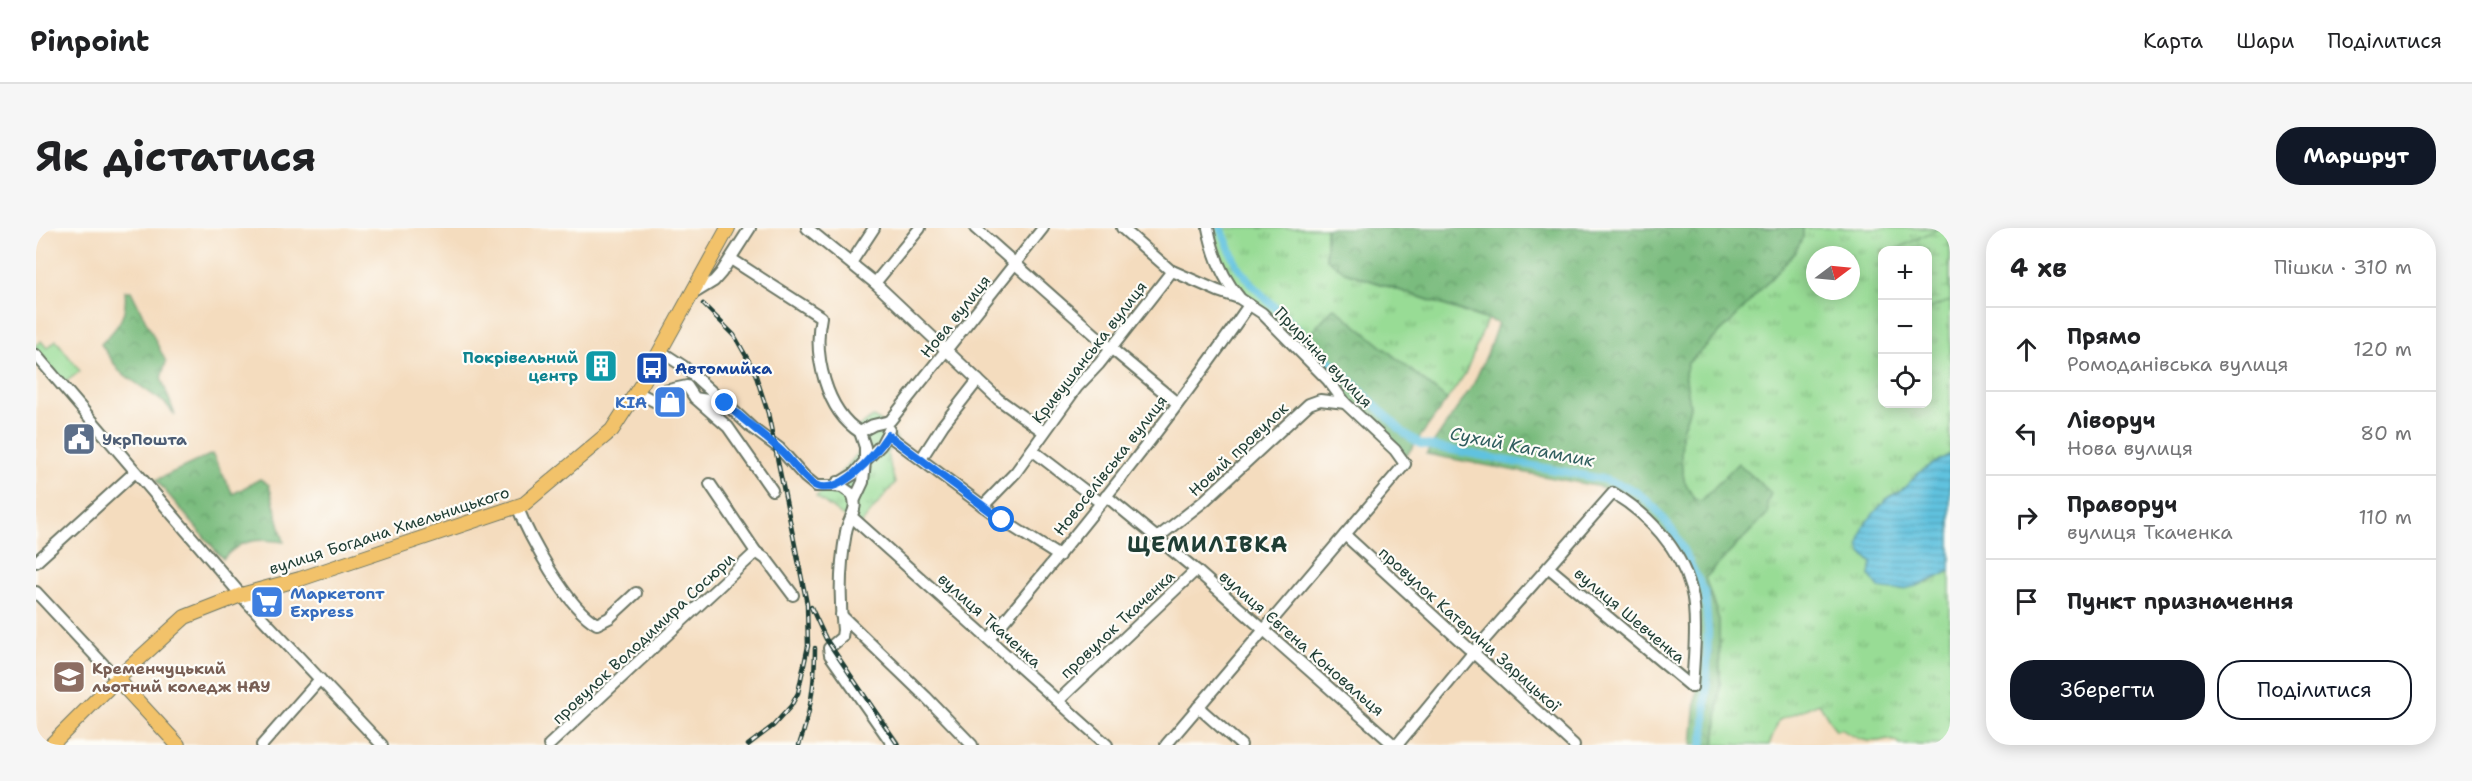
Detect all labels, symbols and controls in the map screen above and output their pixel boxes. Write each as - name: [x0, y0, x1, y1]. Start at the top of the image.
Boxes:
- text: Pinpoint: [30, 22, 149, 60]
- text: Карта: [2143, 27, 2203, 55]
- text: Шари: [2236, 27, 2294, 55]
- text: Поділитися: [2327, 27, 2442, 55]
- button: Маршрут: [2276, 127, 2436, 185]
- text: Як дістатися: [36, 128, 316, 184]
- north arrow: [1806, 246, 1860, 300]
- map controls: [1878, 246, 1932, 408]
- button: +: [1878, 246, 1932, 300]
- text: 4 хв: [2010, 250, 2067, 285]
- text: Пішки · 310 m: [2274, 254, 2412, 280]
- street label: Нова вулиця: [916, 271, 995, 362]
- street label: Кривушанська вулиця: [1027, 277, 1152, 428]
- button: −: [1878, 300, 1932, 354]
- street label: Прирічна вулиця: [1270, 303, 1377, 412]
- text: Прямо: [2067, 322, 2141, 351]
- icon: ahead: [2010, 333, 2043, 366]
- text: 120 m: [2353, 336, 2412, 362]
- place label: Покрівельний центр: [463, 347, 578, 386]
- building icon: Покрівельний центр: [583, 348, 619, 384]
- bus stop icon: Автомийка: [634, 350, 670, 386]
- text: Ромоданівська вулиця: [2067, 351, 2289, 377]
- button: locate: [1878, 354, 1932, 408]
- place label: Автомийка: [675, 358, 772, 379]
- shop icon: KIA: [652, 384, 688, 420]
- route end: [711, 389, 737, 415]
- street label: Новоселівська вулиця: [1049, 391, 1172, 540]
- place label: KIA: [615, 392, 647, 413]
- street label: Новий провулок: [1184, 397, 1293, 501]
- text: Ліворуч: [2067, 406, 2155, 435]
- icon: left: [2010, 417, 2043, 450]
- text: 80 m: [2360, 420, 2412, 446]
- public building icon: УкрПошта: [61, 421, 97, 457]
- water label: Сухий Кагамлик: [1448, 421, 1597, 473]
- place label: УкрПошта: [102, 429, 187, 450]
- text: Нова вулиця: [2067, 435, 2193, 461]
- street label: вулиця Богдана Хмельницького: [266, 482, 512, 579]
- text: Праворуч: [2067, 490, 2177, 519]
- icon: right: [2010, 501, 2043, 534]
- text: 110 m: [2358, 504, 2412, 530]
- route start: [988, 506, 1014, 532]
- text: вулиця Ткаченка: [2067, 519, 2233, 545]
- district label: ЩЕМИЛІВКА: [1127, 530, 1289, 559]
- street label: провулок Катерини Зарицької: [1374, 542, 1565, 717]
- street label: провулок Володимира Сосюри: [548, 548, 739, 729]
- street label: вулиця Шевченка: [1570, 563, 1690, 668]
- street label: провулок Ткаченка: [1056, 566, 1179, 683]
- street label: вулиця Євгена Коновальця: [1215, 566, 1389, 721]
- street label: вулиця Ткаченка: [933, 568, 1046, 673]
- place label: Маркетопт Express: [290, 583, 385, 622]
- supermarket icon: Маркетопт Express: [249, 584, 285, 620]
- icon: arrive: [2010, 585, 2043, 618]
- text: Пункт призначення: [2067, 587, 2294, 616]
- place label: Кременчуцький льотний коледж НАУ: [92, 658, 271, 697]
- school or university icon: Кременчуцький льотний коледж НАУ: [51, 659, 87, 695]
- button: Зберегти: [2010, 660, 2205, 720]
- button: Поділитися: [2217, 660, 2412, 720]

